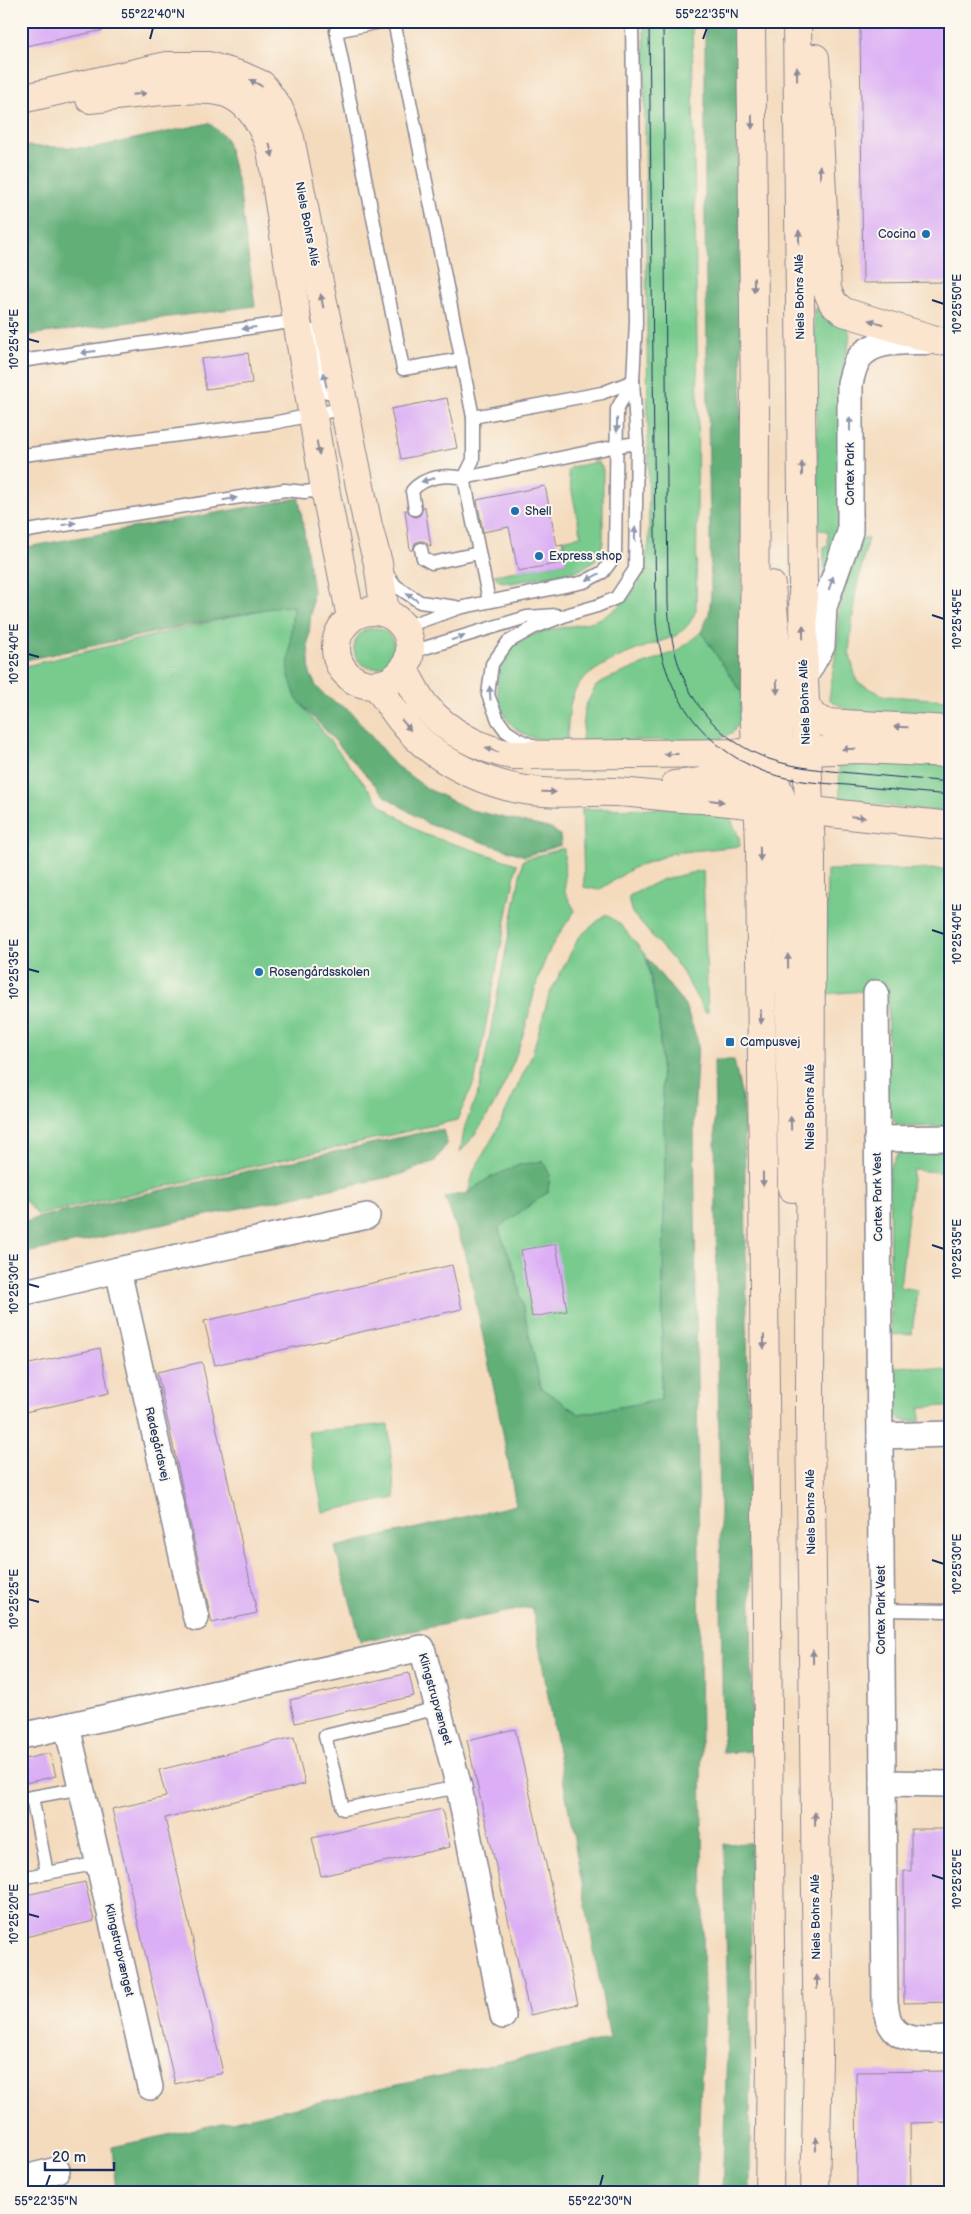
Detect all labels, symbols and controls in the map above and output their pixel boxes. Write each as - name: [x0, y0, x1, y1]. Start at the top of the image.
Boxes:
- text: 55°22'40"N: [121, 7, 185, 22]
- text: 55°22'35"N: [675, 7, 739, 22]
- one-way arrow: [793, 66, 801, 82]
- one-way arrow: [249, 79, 263, 87]
- one-way arrow: [132, 90, 148, 98]
- one-way arrow: [748, 115, 756, 131]
- one-way arrow: [267, 142, 275, 157]
- one-way arrow: [816, 164, 824, 180]
- street label: Niels Bohrs Allé: [291, 180, 323, 268]
- place label: Cocina: [878, 227, 916, 242]
- marker: Cocina: [920, 228, 932, 240]
- one-way arrow: [795, 229, 803, 245]
- street label: Niels Bohrs Allé: [792, 254, 808, 340]
- text: 10°25'50"E: [950, 274, 965, 334]
- one-way arrow: [750, 277, 758, 293]
- one-way arrow: [317, 293, 325, 309]
- text: 10°25'45"E: [7, 309, 22, 369]
- one-way arrow: [868, 318, 883, 325]
- one-way arrow: [240, 324, 256, 332]
- one-way arrow: [79, 348, 95, 356]
- one-way arrow: [320, 371, 328, 387]
- one-way arrow: [846, 416, 854, 432]
- one-way arrow: [613, 417, 621, 433]
- one-way arrow: [314, 441, 322, 457]
- street label: Cortex Park: [843, 442, 858, 506]
- one-way arrow: [797, 461, 805, 477]
- one-way arrow: [420, 477, 435, 485]
- one-way arrow: [222, 495, 238, 503]
- place label: Shell: [525, 504, 551, 519]
- marker: Shell: [509, 505, 521, 517]
- one-way arrow: [62, 520, 78, 528]
- one-way arrow: [631, 526, 639, 542]
- place label: Express shop: [549, 549, 622, 564]
- marker: Express shop: [533, 550, 545, 562]
- one-way arrow: [585, 573, 600, 581]
- one-way arrow: [828, 575, 836, 590]
- text: 10°25'45"E: [950, 589, 965, 649]
- one-way arrow: [405, 592, 419, 602]
- text: 10°25'40"E: [7, 624, 22, 684]
- one-way arrow: [799, 624, 807, 640]
- one-way arrow: [450, 633, 465, 641]
- street label: Niels Bohrs Allé: [796, 659, 814, 745]
- one-way arrow: [773, 679, 781, 695]
- one-way arrow: [486, 685, 494, 701]
- one-way arrow: [400, 718, 411, 731]
- one-way arrow: [893, 723, 909, 731]
- one-way arrow: [840, 745, 856, 753]
- one-way arrow: [484, 746, 499, 754]
- one-way arrow: [663, 750, 679, 758]
- one-way arrow: [541, 788, 557, 796]
- one-way arrow: [710, 797, 726, 805]
- one-way arrow: [850, 813, 866, 821]
- one-way arrow: [756, 847, 764, 863]
- text: 10°25'40"E: [950, 904, 965, 964]
- text: 10°25'35"E: [7, 939, 22, 999]
- one-way arrow: [784, 952, 792, 968]
- place label: Rosengårdsskolen: [269, 965, 370, 980]
- marker: Rosengårdsskolen: [253, 966, 265, 978]
- one-way arrow: [757, 1009, 765, 1025]
- place label: Campusvej: [740, 1035, 800, 1050]
- marker: Campusvej: [724, 1036, 736, 1048]
- street label: Niels Bohrs Allé: [803, 1064, 818, 1150]
- one-way arrow: [787, 1115, 795, 1131]
- street label: Cortex Park Vest: [870, 1152, 886, 1242]
- one-way arrow: [759, 1172, 767, 1188]
- text: 10°25'35"E: [950, 1219, 965, 1279]
- text: 10°25'30"E: [7, 1254, 22, 1314]
- one-way arrow: [760, 1334, 768, 1350]
- street label: Rødegårdsvej: [141, 1406, 173, 1483]
- street label: Niels Bohrs Allé: [803, 1469, 819, 1555]
- text: 10°25'30"E: [950, 1534, 965, 1594]
- street label: Cortex Park Vest: [874, 1565, 889, 1655]
- text: 10°25'25"E: [7, 1569, 22, 1629]
- one-way arrow: [809, 1648, 817, 1664]
- street label: Klingstrupvænget: [415, 1651, 455, 1747]
- one-way arrow: [811, 1811, 819, 1827]
- text: 10°25'25"E: [950, 1849, 965, 1909]
- street label: Niels Bohrs Allé: [808, 1874, 824, 1960]
- text: 10°25'20"E: [7, 1884, 22, 1944]
- street label: Klingstrupvænget: [101, 1902, 137, 1998]
- one-way arrow: [813, 1973, 821, 1989]
- one-way arrow: [812, 2136, 820, 2152]
- scale bar: [45, 2139, 114, 2171]
- text: 20 m: [52, 2148, 86, 2167]
- text: 55°22'35"N: [14, 2194, 78, 2209]
- text: 55°22'30"N: [568, 2194, 632, 2209]

